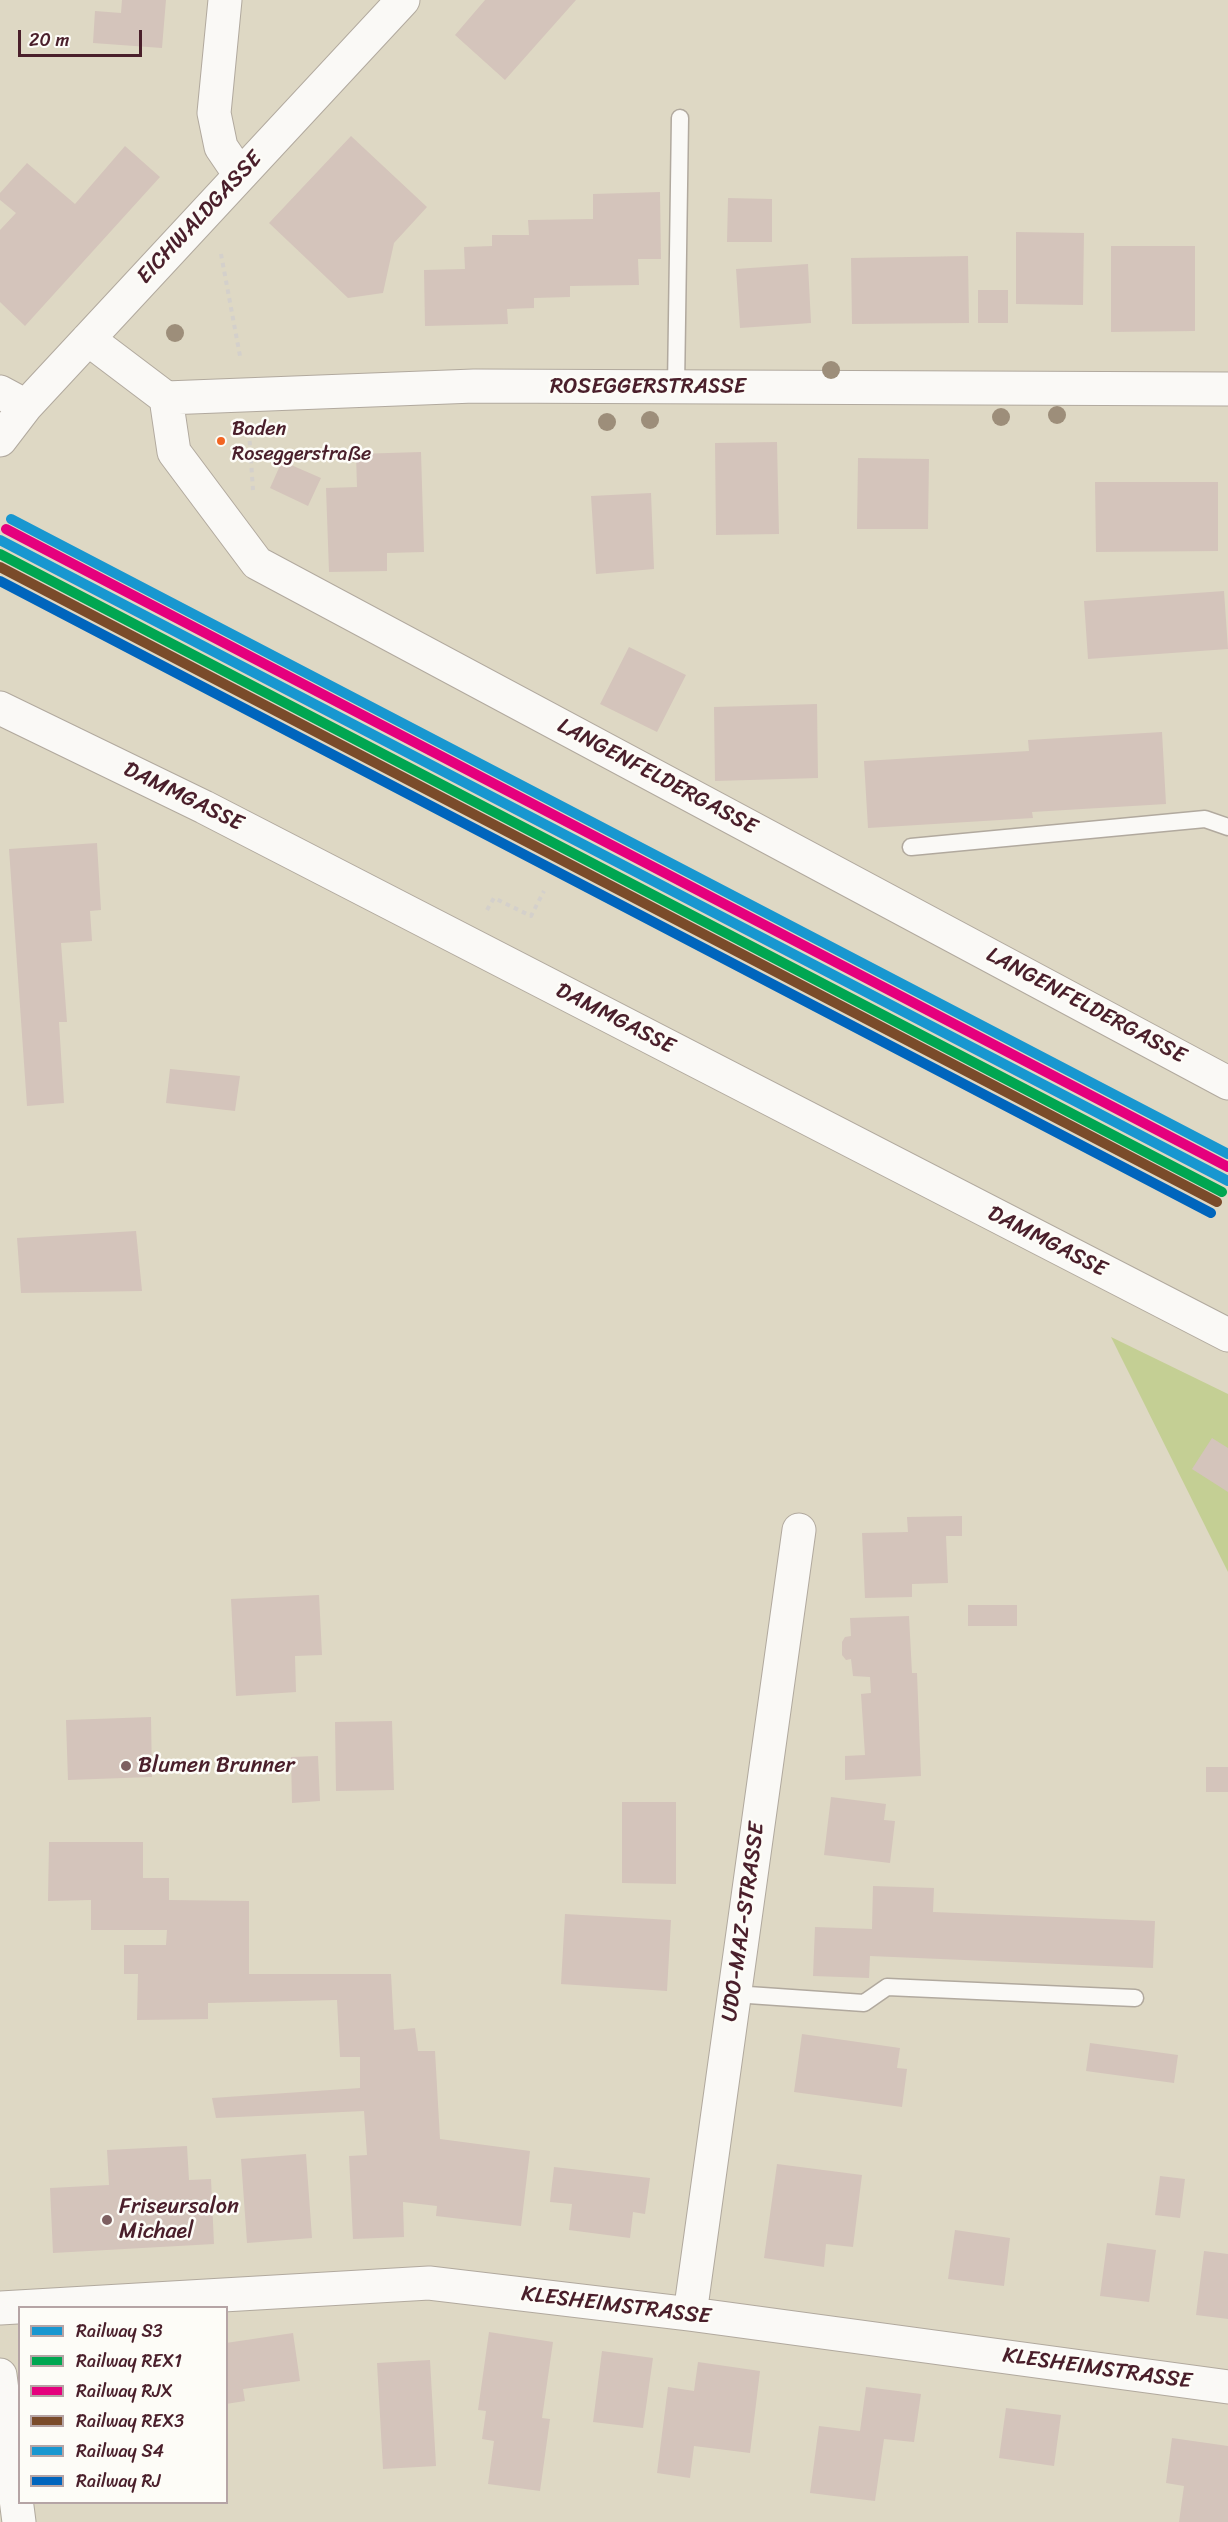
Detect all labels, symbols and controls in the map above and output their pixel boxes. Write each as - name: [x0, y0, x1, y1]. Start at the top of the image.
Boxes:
- scale bar: [21, 18, 146, 56]
- text: 20 m: [29, 24, 69, 56]
- street label: EICHWALDGASSE: [132, 146, 268, 290]
- street label: ROSEGGERSTRASSE: [550, 374, 746, 400]
- place label: Baden Roseggerstraße: [232, 418, 371, 465]
- marker: Baden Roseggerstraße: [215, 435, 227, 447]
- street label: LANGENFELDERGASSE: [553, 713, 761, 841]
- street label: DAMMGASSE: [119, 757, 247, 837]
- street label: LANGENFELDERGASSE: [982, 942, 1190, 1070]
- street label: DAMMGASSE: [551, 978, 679, 1060]
- street label: DAMMGASSE: [983, 1201, 1111, 1283]
- place label: Blumen Brunner: [138, 1753, 295, 1779]
- marker: Blumen Brunner: [119, 1759, 133, 1773]
- street label: UDO-MAZ-STRASSE: [717, 1821, 771, 2023]
- place label: Friseursalon Michael: [119, 2194, 239, 2246]
- marker: Friseursalon Michael: [100, 2213, 114, 2227]
- street label: KLESHEIMSTRASSE: [520, 2281, 712, 2331]
- legend: [18, 2306, 228, 2504]
- text: Railway S3: [76, 2315, 163, 2347]
- street label: KLESHEIMSTRASSE: [1001, 2343, 1193, 2395]
- text: Railway REX1: [76, 2345, 182, 2377]
- text: Railway RJX: [76, 2375, 173, 2407]
- text: Railway REX3: [76, 2405, 184, 2437]
- text: Railway S4: [76, 2435, 164, 2467]
- text: Railway RJ: [76, 2465, 161, 2497]

